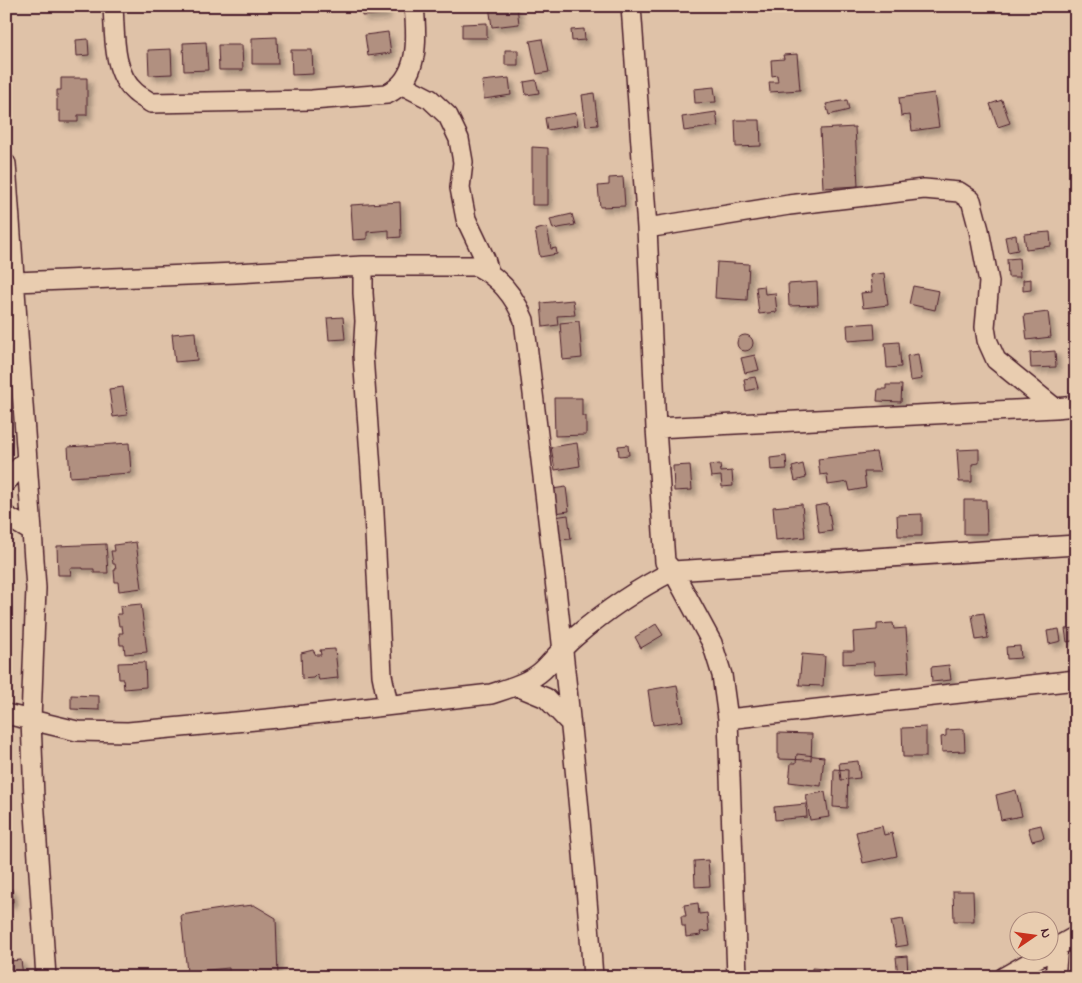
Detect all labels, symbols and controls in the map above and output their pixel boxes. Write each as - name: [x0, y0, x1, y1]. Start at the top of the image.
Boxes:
- north arrow: [1010, 910, 1060, 960]
- text: N: [1034, 926, 1056, 940]

